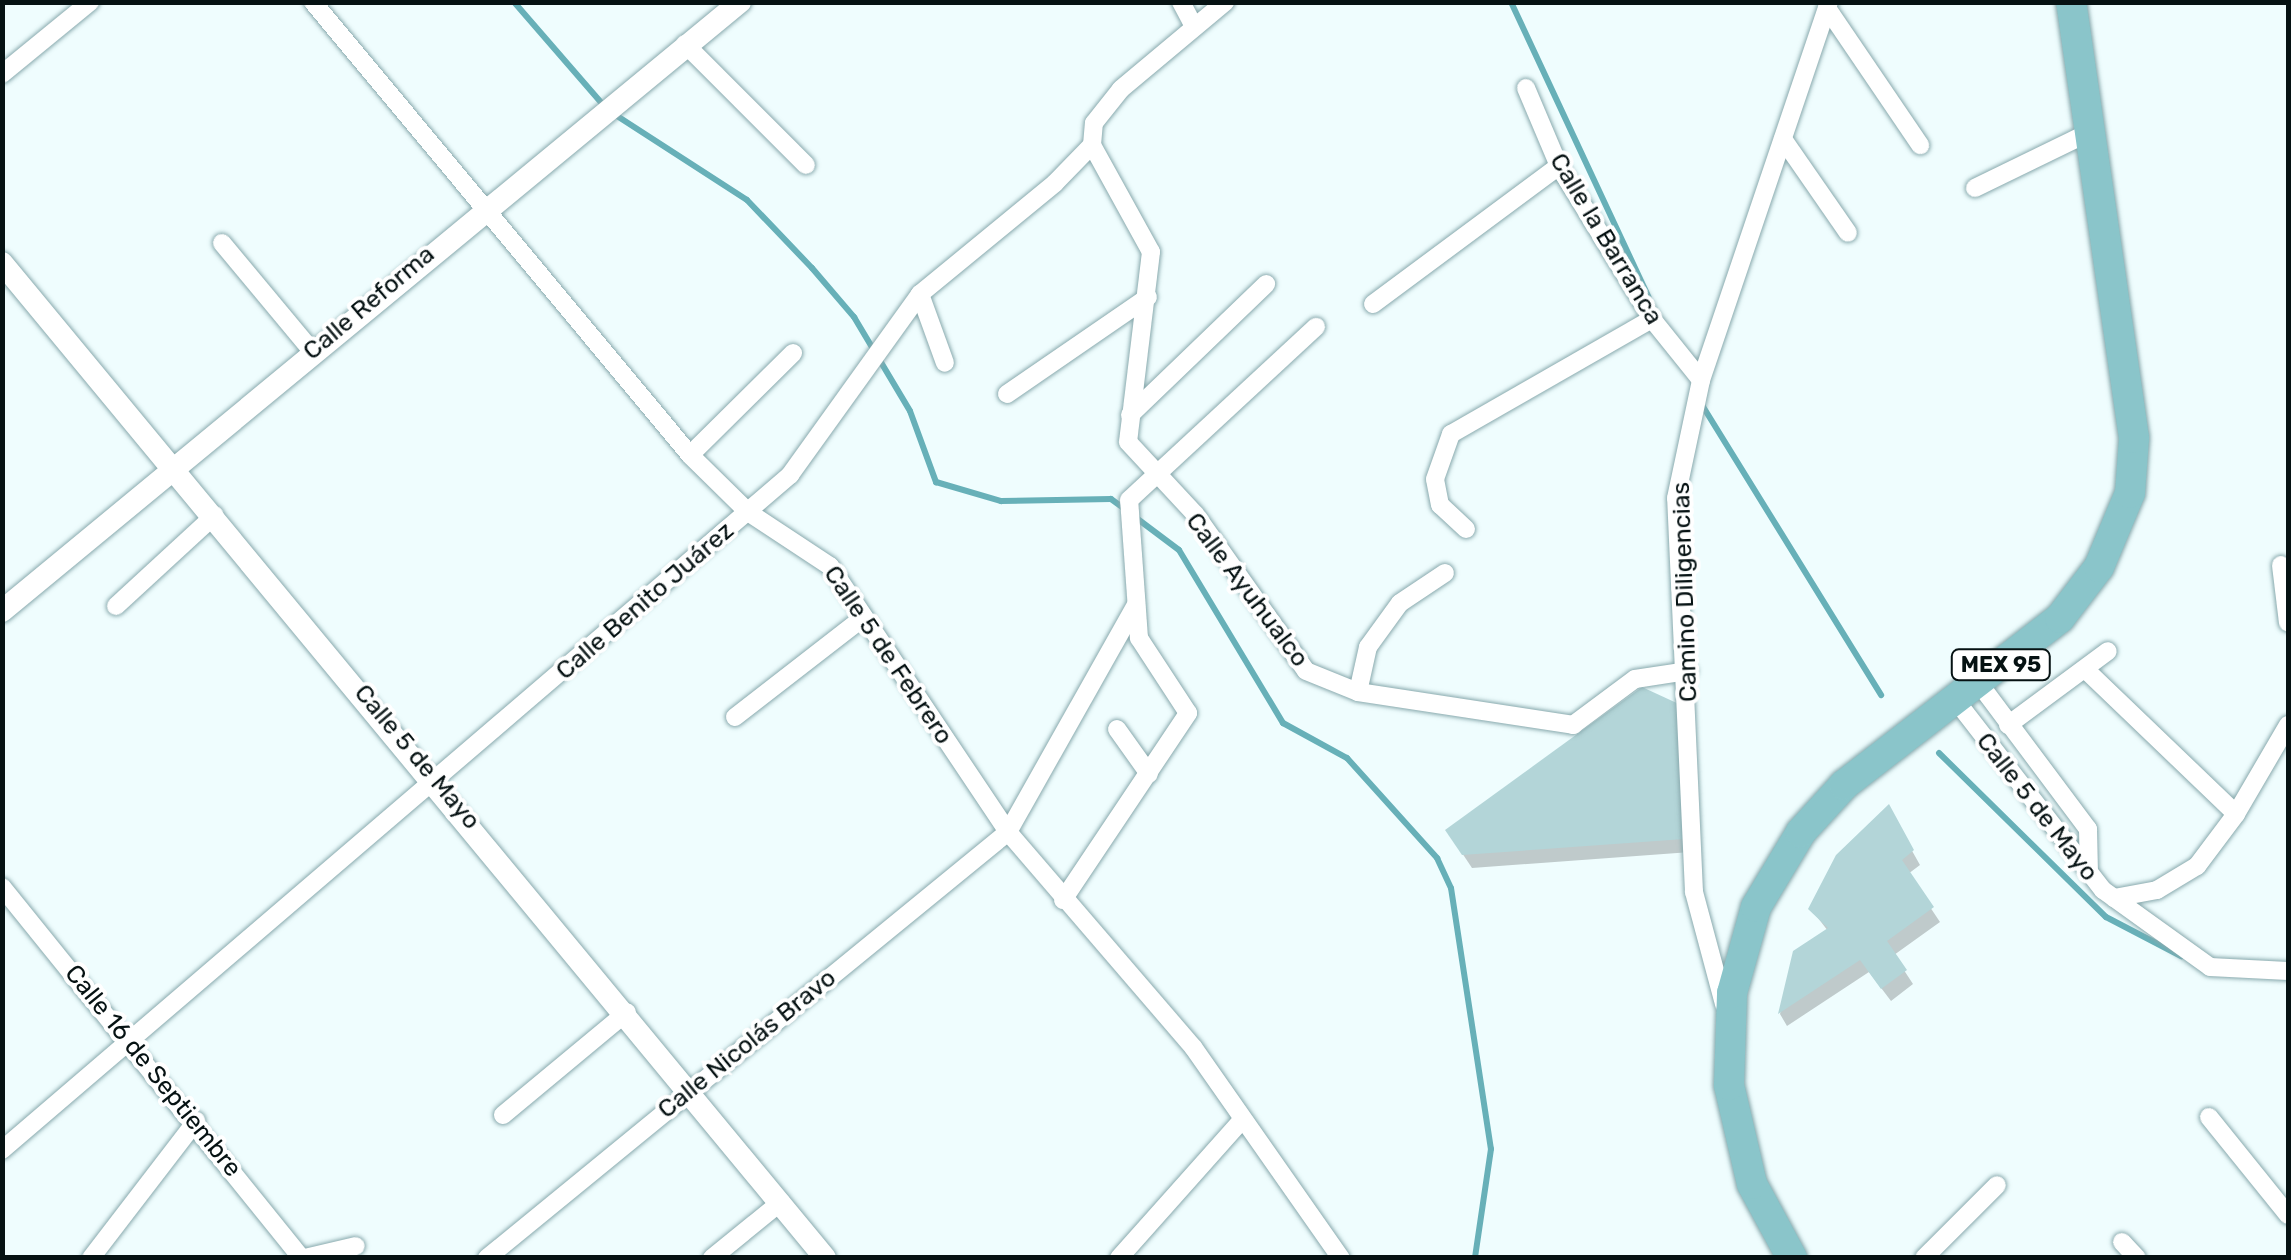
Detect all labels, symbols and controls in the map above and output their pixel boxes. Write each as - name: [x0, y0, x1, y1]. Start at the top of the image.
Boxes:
- street label: Calle la Barranca: [1543, 148, 1669, 330]
- street label: Calle Reforma: [297, 239, 441, 367]
- street label: Camino Diligencias: [1666, 481, 1704, 703]
- street label: Calle Ayuhualco: [1179, 507, 1315, 673]
- street label: Calle Benito Juárez: [550, 516, 740, 686]
- street label: Calle 5 de Febrero: [817, 560, 959, 750]
- road number: MEX 95: [1948, 648, 2054, 682]
- street label: Calle 5 de Mayo: [348, 679, 486, 835]
- street label: Calle 5 de Mayo: [1970, 727, 2104, 887]
- street label: Calle 16 de Septiembre: [58, 959, 248, 1183]
- street label: Calle Nicolás Bravo: [652, 963, 842, 1125]

